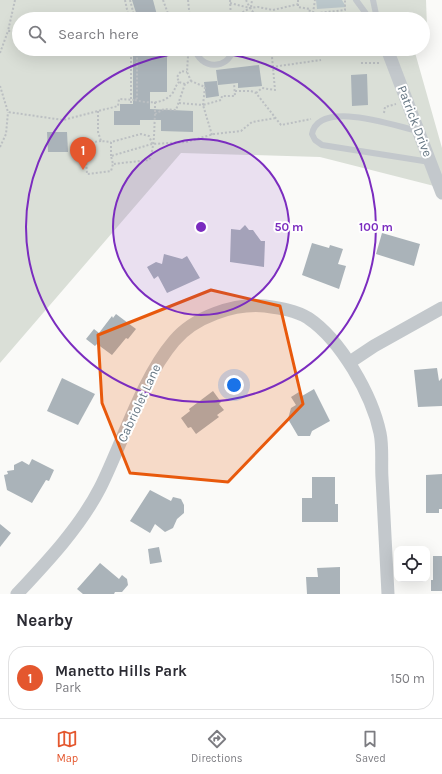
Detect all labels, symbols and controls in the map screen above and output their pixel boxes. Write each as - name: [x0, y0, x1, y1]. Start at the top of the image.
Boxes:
- search box: [12, 12, 430, 56]
- icon: search: [26, 23, 48, 45]
- text: Search here: [58, 25, 139, 43]
- street label: Patrick Drive: [395, 83, 436, 159]
- pin: 1: [70, 137, 96, 170]
- centre of rings: [194, 220, 208, 234]
- text: 50 m: [275, 220, 304, 234]
- text: 100 m: [359, 220, 393, 234]
- street label: Cabriolet Lane: [114, 361, 164, 444]
- your location: [224, 375, 244, 395]
- map controls: [394, 546, 430, 582]
- button: locate: [394, 546, 430, 582]
- text: Nearby: [16, 610, 73, 630]
- text: Manetto Hills Park: [55, 662, 187, 680]
- text: 1: [28, 671, 32, 686]
- text: 150 m: [390, 671, 425, 686]
- text: Park: [55, 680, 81, 695]
- tab: Map: [56, 728, 78, 765]
- tab: Directions: [191, 728, 243, 765]
- tab: Saved: [355, 728, 386, 765]

